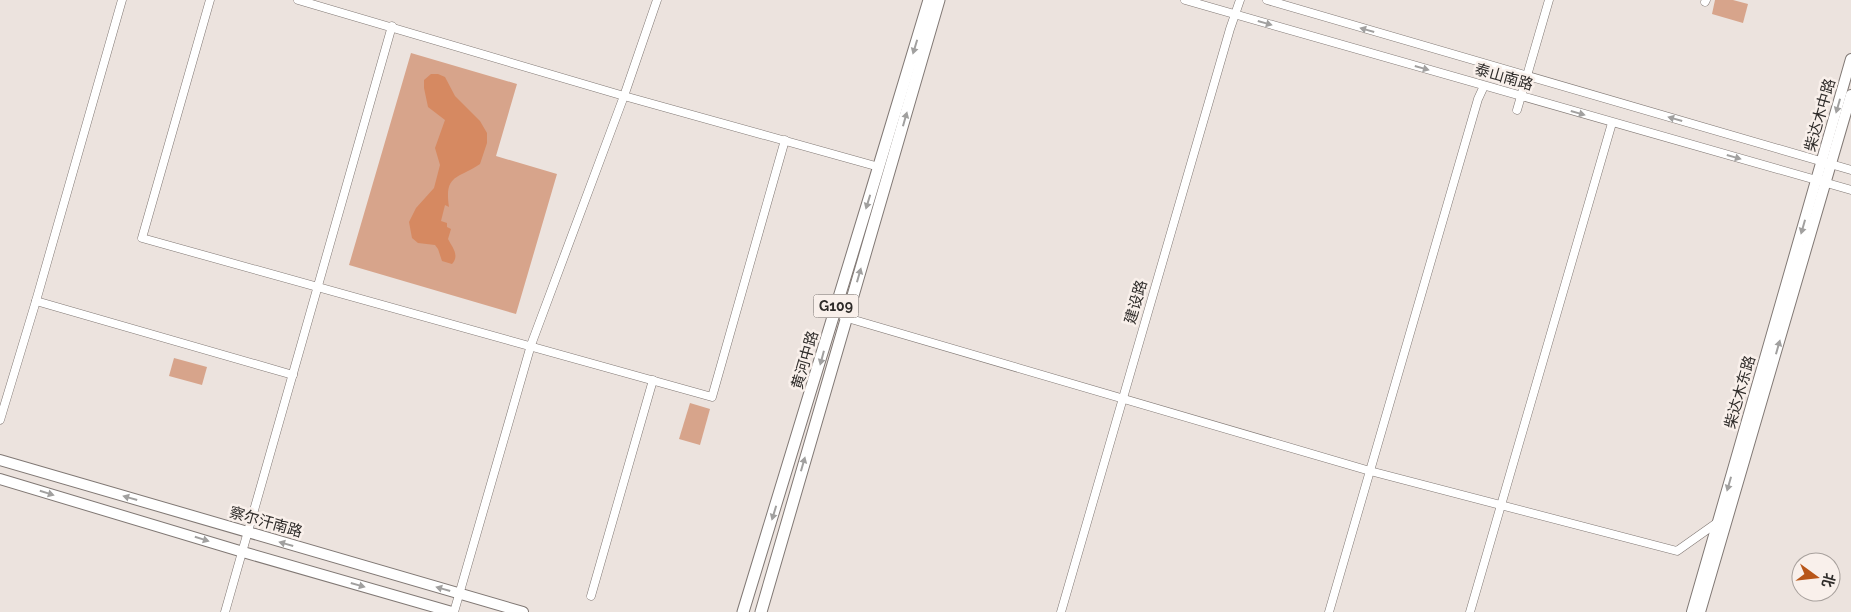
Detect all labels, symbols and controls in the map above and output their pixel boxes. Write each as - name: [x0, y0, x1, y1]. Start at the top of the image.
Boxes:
- one-way arrow: [1258, 20, 1273, 28]
- one-way arrow: [1360, 25, 1375, 33]
- one-way arrow: [910, 39, 918, 54]
- street label: 泰山南路: [1473, 60, 1535, 94]
- one-way arrow: [1414, 64, 1429, 72]
- street label: 柴达木中路: [1801, 76, 1839, 154]
- one-way arrow: [1834, 98, 1842, 113]
- one-way arrow: [1570, 109, 1585, 117]
- one-way arrow: [901, 111, 909, 126]
- one-way arrow: [1667, 115, 1682, 123]
- one-way arrow: [1726, 153, 1742, 161]
- one-way arrow: [863, 195, 871, 210]
- one-way arrow: [1798, 220, 1806, 235]
- one-way arrow: [855, 267, 863, 282]
- street label: 建设路: [1121, 278, 1151, 326]
- road number: G109: [814, 294, 858, 318]
- street label: 黄河中路: [788, 329, 822, 391]
- one-way arrow: [1774, 339, 1782, 354]
- one-way arrow: [817, 351, 825, 366]
- street label: 柴达木东路: [1721, 353, 1759, 431]
- one-way arrow: [800, 457, 808, 472]
- one-way arrow: [1725, 477, 1733, 492]
- one-way arrow: [39, 489, 54, 497]
- one-way arrow: [123, 494, 138, 502]
- street label: 察尔汗南路: [227, 503, 305, 541]
- one-way arrow: [770, 506, 777, 521]
- one-way arrow: [195, 536, 210, 544]
- one-way arrow: [279, 539, 294, 547]
- north arrow: [1791, 552, 1841, 602]
- text: 北: [1819, 572, 1838, 589]
- one-way arrow: [351, 581, 366, 589]
- one-way arrow: [435, 584, 450, 592]

